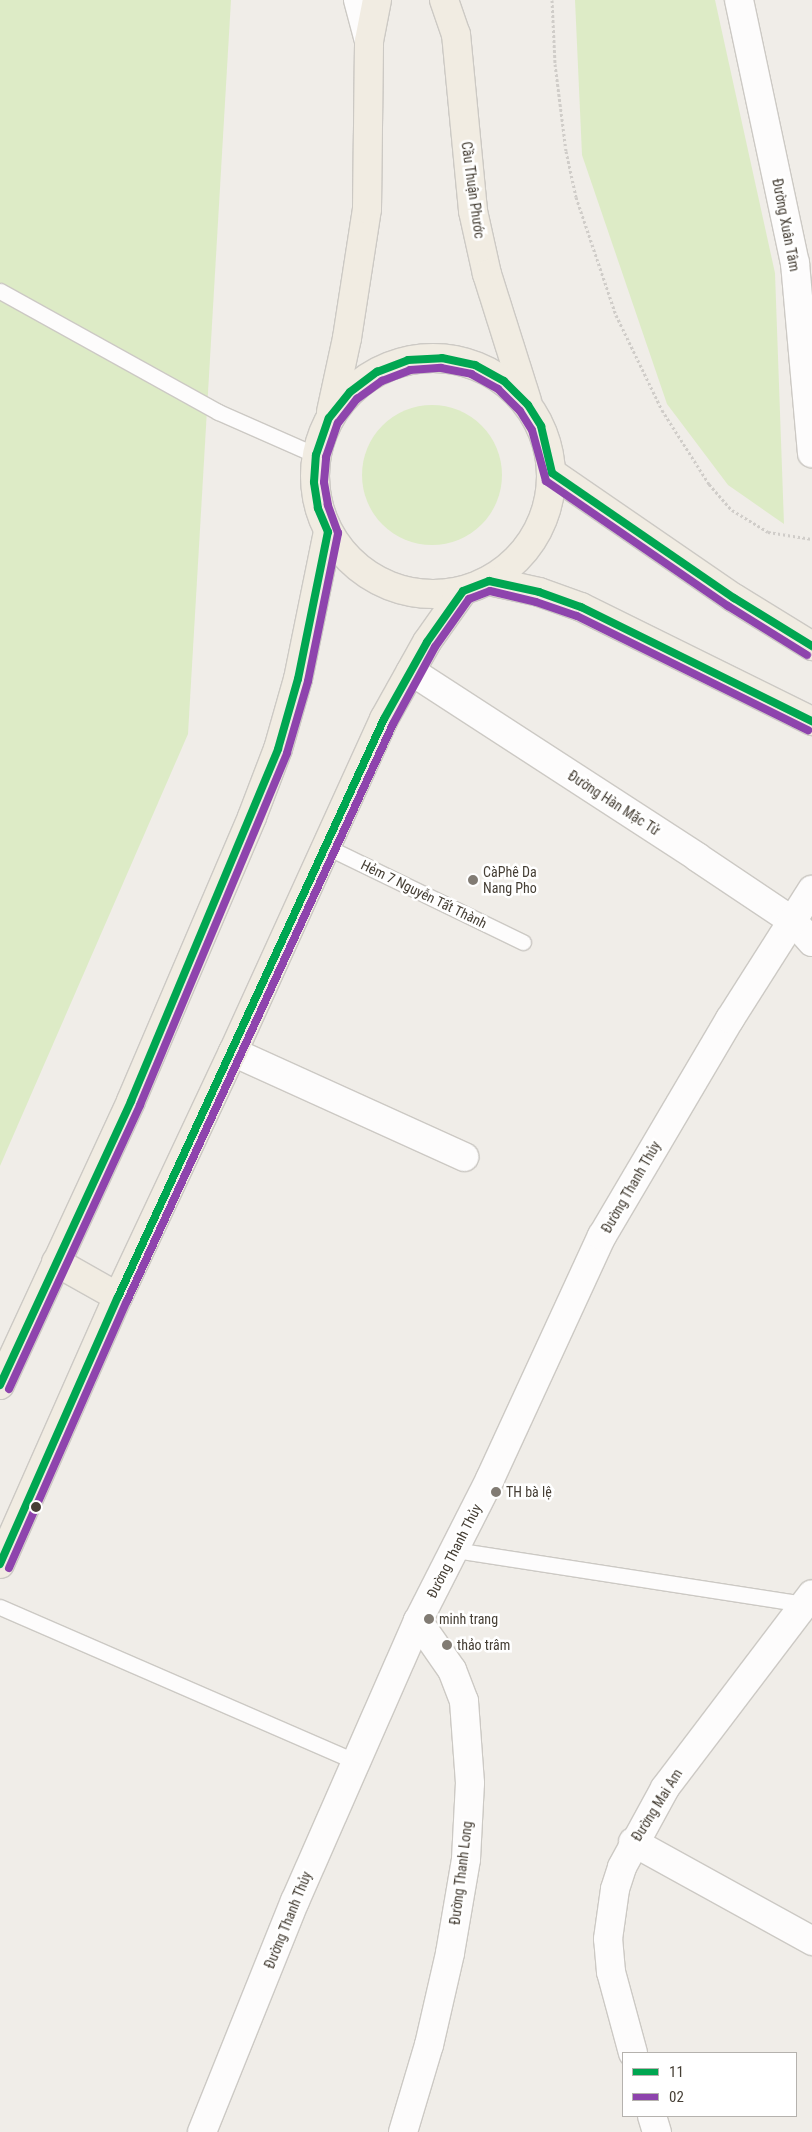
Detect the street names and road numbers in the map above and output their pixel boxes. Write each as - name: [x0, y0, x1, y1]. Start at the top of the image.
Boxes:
- street label: Cầu Thuận Phước: [458, 140, 488, 240]
- street label: Đường Xuân Tâm: [769, 177, 803, 273]
- street label: Đường Hàn Mặc Tử: [565, 767, 663, 839]
- street label: Hẻm 7 Nguyễn Tất Thành: [358, 856, 490, 932]
- street label: Đường Thanh Thủy: [598, 1138, 664, 1236]
- street label: Đường Thanh Thủy: [423, 1501, 485, 1601]
- street label: Đường Mai Am: [628, 1766, 686, 1844]
- street label: Đường Thanh Long: [446, 1820, 476, 1926]
- street label: Đường Thanh Thủy: [261, 1869, 315, 1971]

